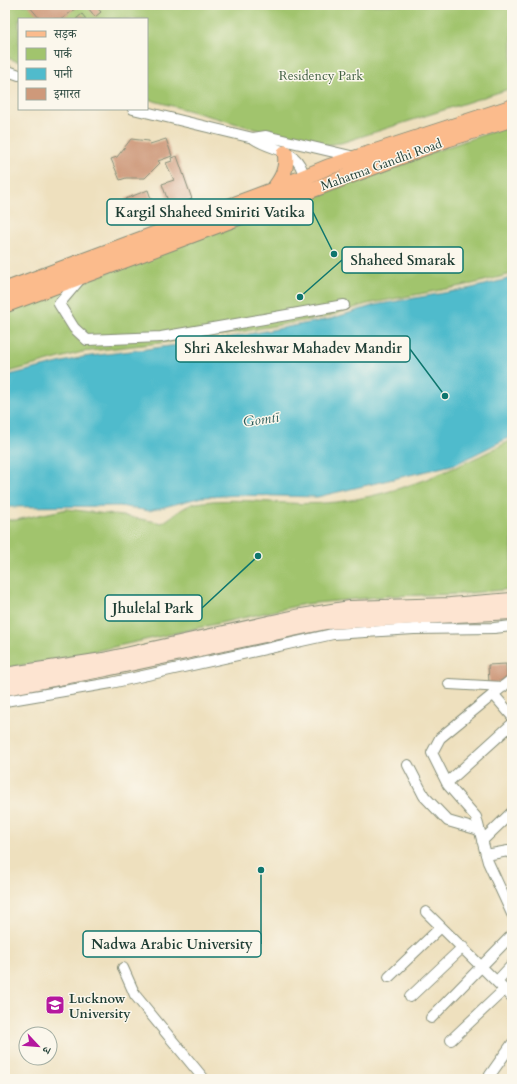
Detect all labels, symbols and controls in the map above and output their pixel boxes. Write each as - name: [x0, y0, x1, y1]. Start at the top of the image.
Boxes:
- legend: [18, 18, 148, 110]
- text: सड़क: [53, 26, 78, 42]
- text: पार्क: [53, 46, 73, 62]
- text: पानी: [53, 66, 73, 82]
- park label: Residency Park: [279, 67, 363, 85]
- text: इमारत: [53, 86, 81, 102]
- street label: Mahatma Gandhi Road: [318, 135, 445, 195]
- callout: Kargil Shaheed Smiriti Vatika: [107, 199, 313, 225]
- text: Kargil Shaheed Smiriti Vatika: [115, 203, 305, 222]
- callout: Shaheed Smarak: [342, 247, 463, 273]
- text: Shaheed Smarak: [351, 251, 456, 270]
- callout: Shri Akeleshwar Mahadev Mandir: [176, 336, 410, 362]
- text: Shri Akeleshwar Mahadev Mandir: [184, 339, 402, 358]
- water label: Gomtī: [242, 407, 281, 431]
- callout: Jhulelal Park: [105, 595, 202, 621]
- text: Jhulelal Park: [110, 599, 194, 618]
- callout: Nadwa Arabic University: [83, 931, 261, 957]
- text: Nadwa Arabic University: [91, 935, 253, 954]
- place label: Lucknow University: [69, 990, 131, 1023]
- school or university icon: Lucknow University: [44, 994, 66, 1016]
- north arrow: [18, 1026, 58, 1066]
- text: उ: [38, 1043, 55, 1057]

